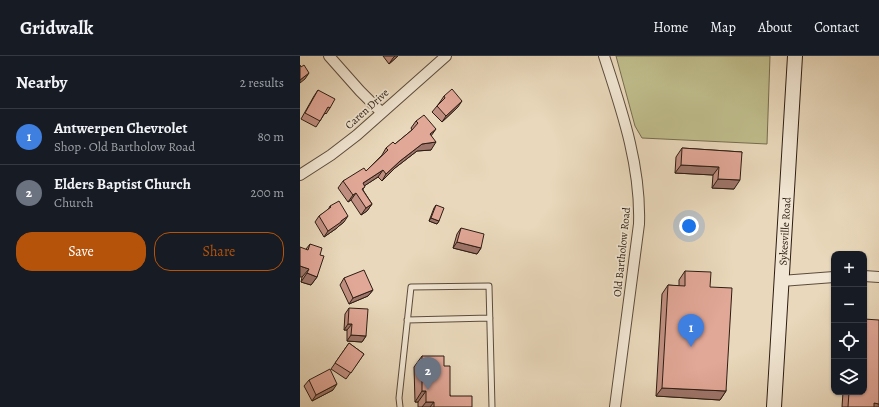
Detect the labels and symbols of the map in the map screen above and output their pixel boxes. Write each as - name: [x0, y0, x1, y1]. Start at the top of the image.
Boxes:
- street label: Caren Drive: [342, 85, 392, 133]
- street label: Sykesville Road: [775, 197, 794, 266]
- street label: Old Bartholow Road: [610, 206, 634, 298]
- your location: [679, 216, 699, 236]
- pin: 1: [678, 314, 704, 347]
- pin: 2: [415, 357, 441, 390]

